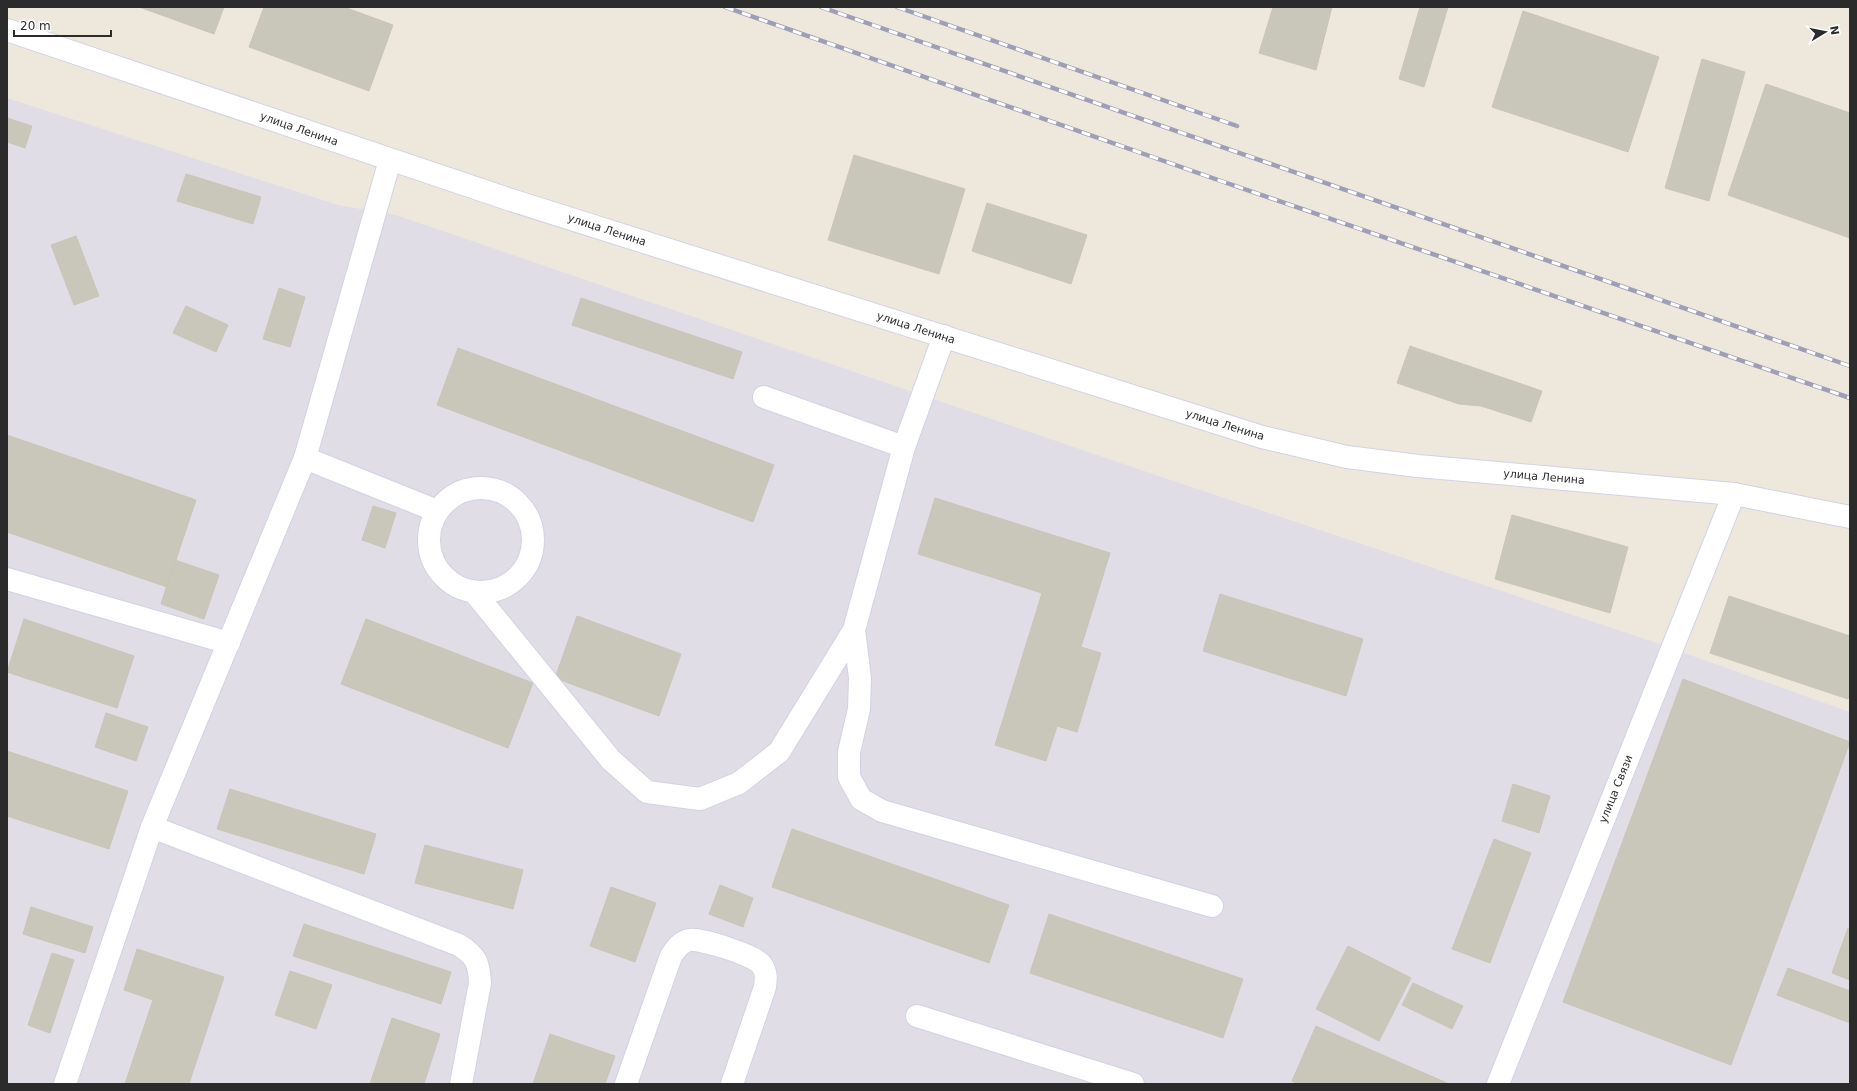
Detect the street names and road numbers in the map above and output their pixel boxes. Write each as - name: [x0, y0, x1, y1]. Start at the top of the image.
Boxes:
- street label: улица Ленина: [258, 110, 340, 148]
- street label: улица Ленина: [566, 211, 648, 249]
- street label: улица Ленина: [875, 309, 957, 347]
- street label: улица Ленина: [1184, 407, 1266, 443]
- street label: улица Ленина: [1503, 467, 1585, 487]
- street label: улица Связи: [1596, 753, 1636, 825]

